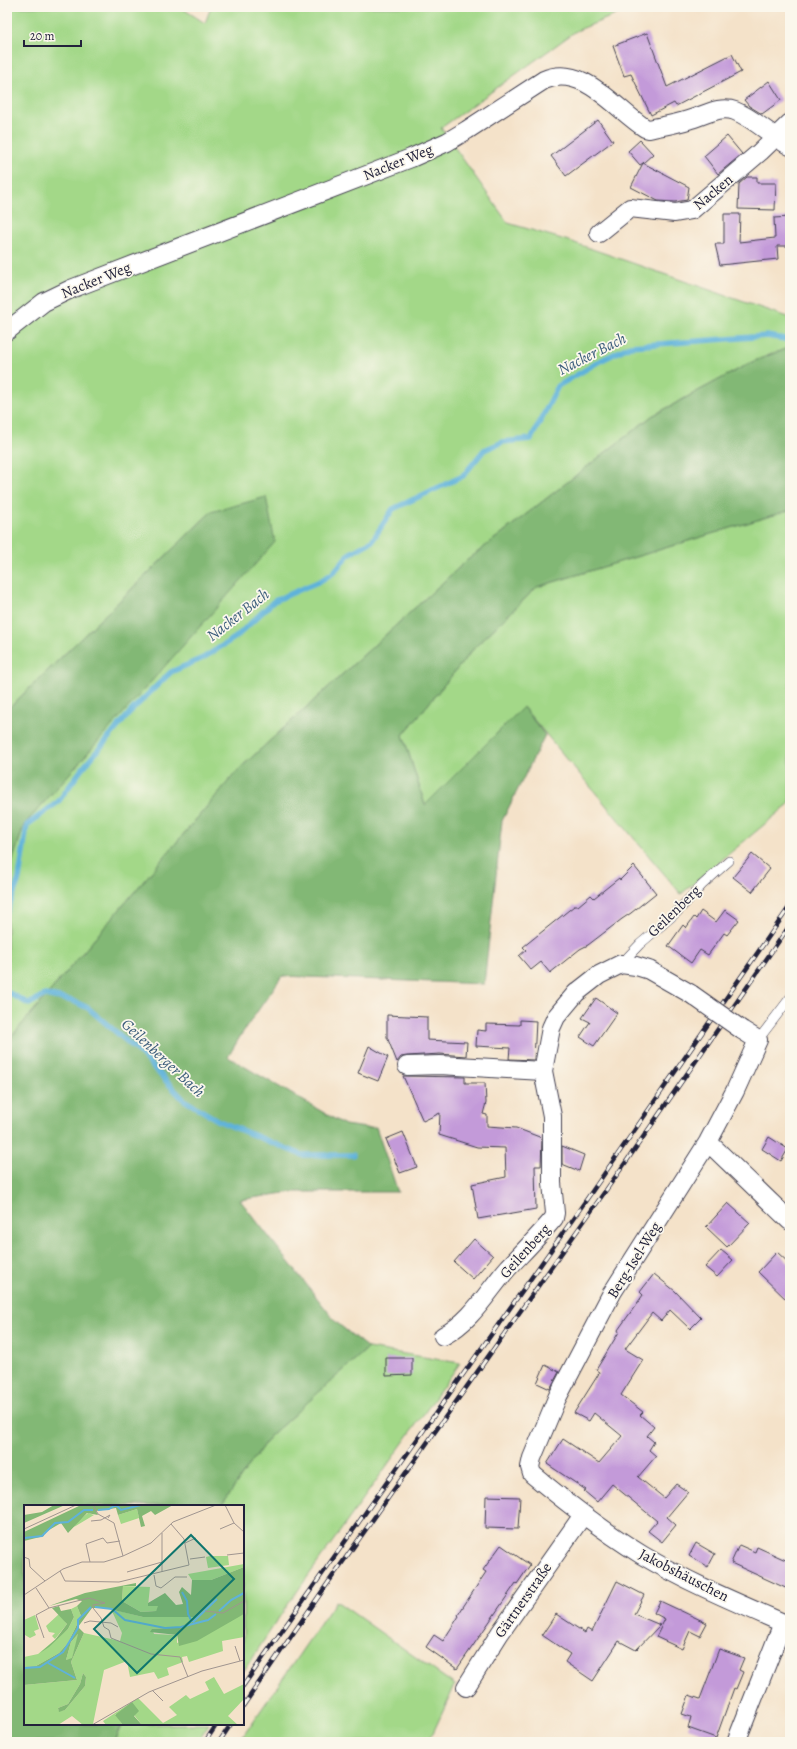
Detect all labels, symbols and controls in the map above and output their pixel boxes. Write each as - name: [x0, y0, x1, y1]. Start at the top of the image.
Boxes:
- scale bar: [24, 22, 81, 48]
- text: 20 m: [30, 28, 54, 44]
- street label: Nacker Weg: [360, 139, 436, 185]
- street label: Nacken: [689, 170, 737, 214]
- street label: Nacker Weg: [58, 257, 134, 303]
- water label: Nacker Bach: [554, 327, 630, 381]
- water label: Nacker Bach: [202, 583, 274, 646]
- street label: Geilenberg: [643, 880, 705, 941]
- water label: Geilenberger Bach: [116, 1014, 210, 1103]
- street label: Berg-Isel-Weg: [602, 1217, 666, 1302]
- street label: Geilenberg: [495, 1219, 555, 1283]
- inset map: [24, 1505, 244, 1725]
- street label: Jakobshäuschen: [636, 1544, 732, 1606]
- street label: Gärtnerstraße: [490, 1558, 556, 1642]

